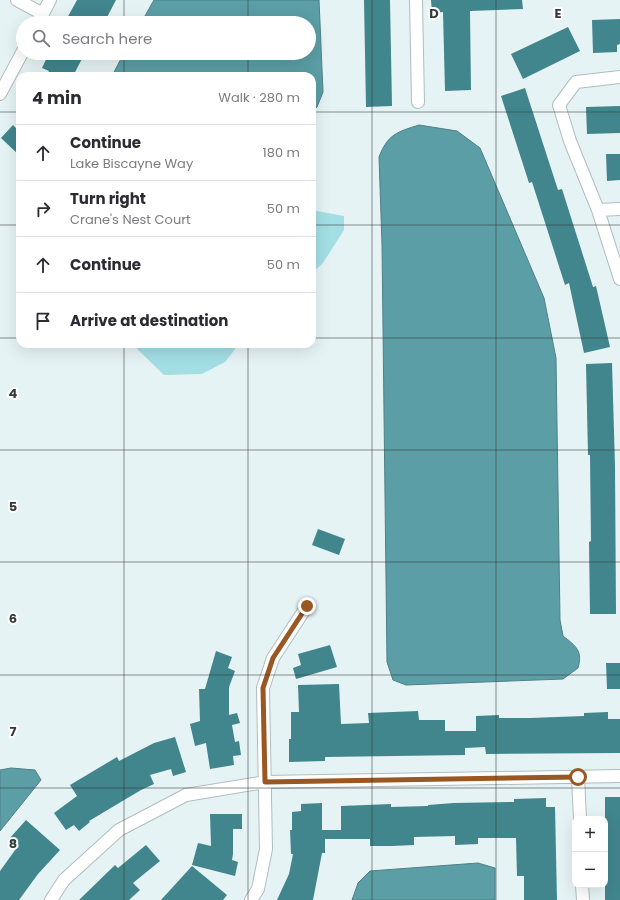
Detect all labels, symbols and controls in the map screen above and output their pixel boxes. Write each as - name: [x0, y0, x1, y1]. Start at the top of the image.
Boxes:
- text: D: [429, 4, 439, 23]
- text: E: [554, 4, 562, 23]
- search box: [16, 16, 316, 60]
- icon: search: [30, 27, 52, 49]
- text: Search here: [62, 28, 152, 49]
- text: 4 min: [32, 86, 82, 110]
- text: Walk · 280 m: [218, 88, 300, 107]
- text: Continue: [70, 132, 141, 153]
- icon: ahead: [32, 142, 54, 164]
- text: 180 m: [263, 143, 300, 162]
- text: Lake Biscayne Way: [70, 154, 193, 173]
- text: Turn right: [70, 188, 146, 209]
- icon: right: [32, 198, 54, 220]
- text: 50 m: [267, 199, 300, 218]
- text: Crane's Nest Court: [70, 210, 191, 229]
- icon: ahead: [32, 254, 54, 276]
- text: Continue: [70, 254, 141, 275]
- text: 50 m: [267, 255, 300, 274]
- icon: arrive: [32, 310, 54, 332]
- text: Arrive at destination: [70, 310, 228, 331]
- text: 4: [9, 384, 18, 403]
- text: 5: [9, 497, 17, 516]
- route end: [298, 597, 316, 615]
- text: 6: [9, 609, 17, 628]
- text: 7: [10, 722, 17, 741]
- route start: [569, 768, 587, 786]
- map controls: [572, 816, 608, 888]
- button: +: [572, 816, 608, 852]
- text: 8: [9, 834, 17, 853]
- button: −: [572, 852, 608, 888]

